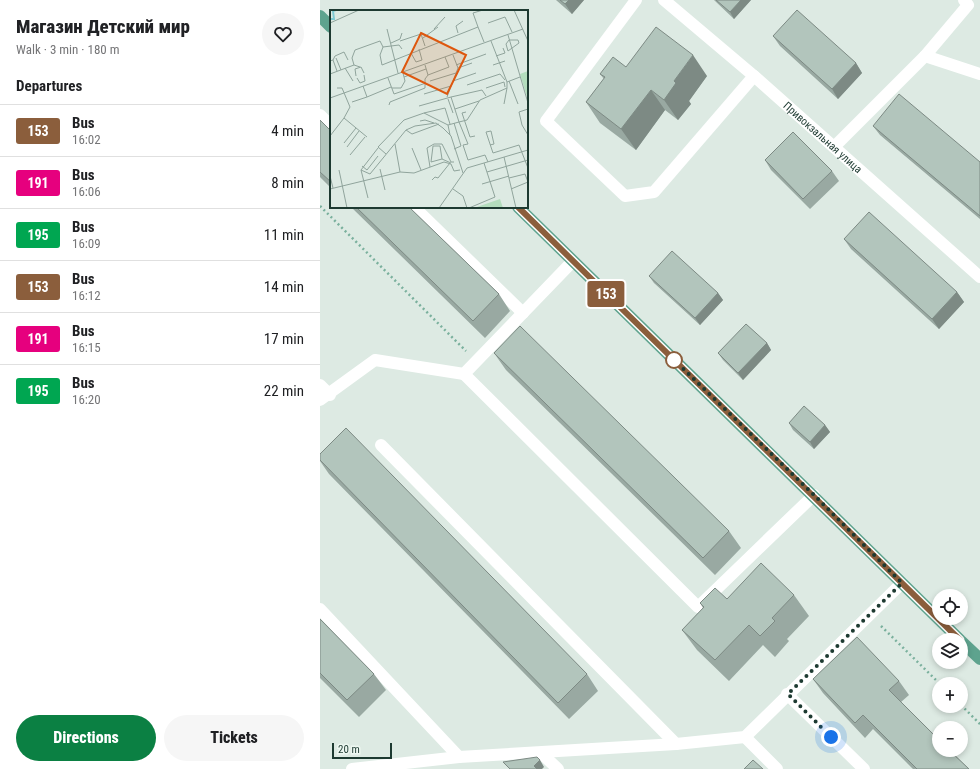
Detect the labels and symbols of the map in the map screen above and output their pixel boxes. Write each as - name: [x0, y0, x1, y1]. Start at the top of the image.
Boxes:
- inset map: [330, 10, 528, 208]
- street label: Привокзальная улица: [781, 99, 865, 176]
- line badge: 153: [583, 281, 629, 307]
- unlabelled marker: [665, 351, 683, 369]
- your location: [821, 727, 841, 747]
- scale bar: [332, 741, 392, 760]

